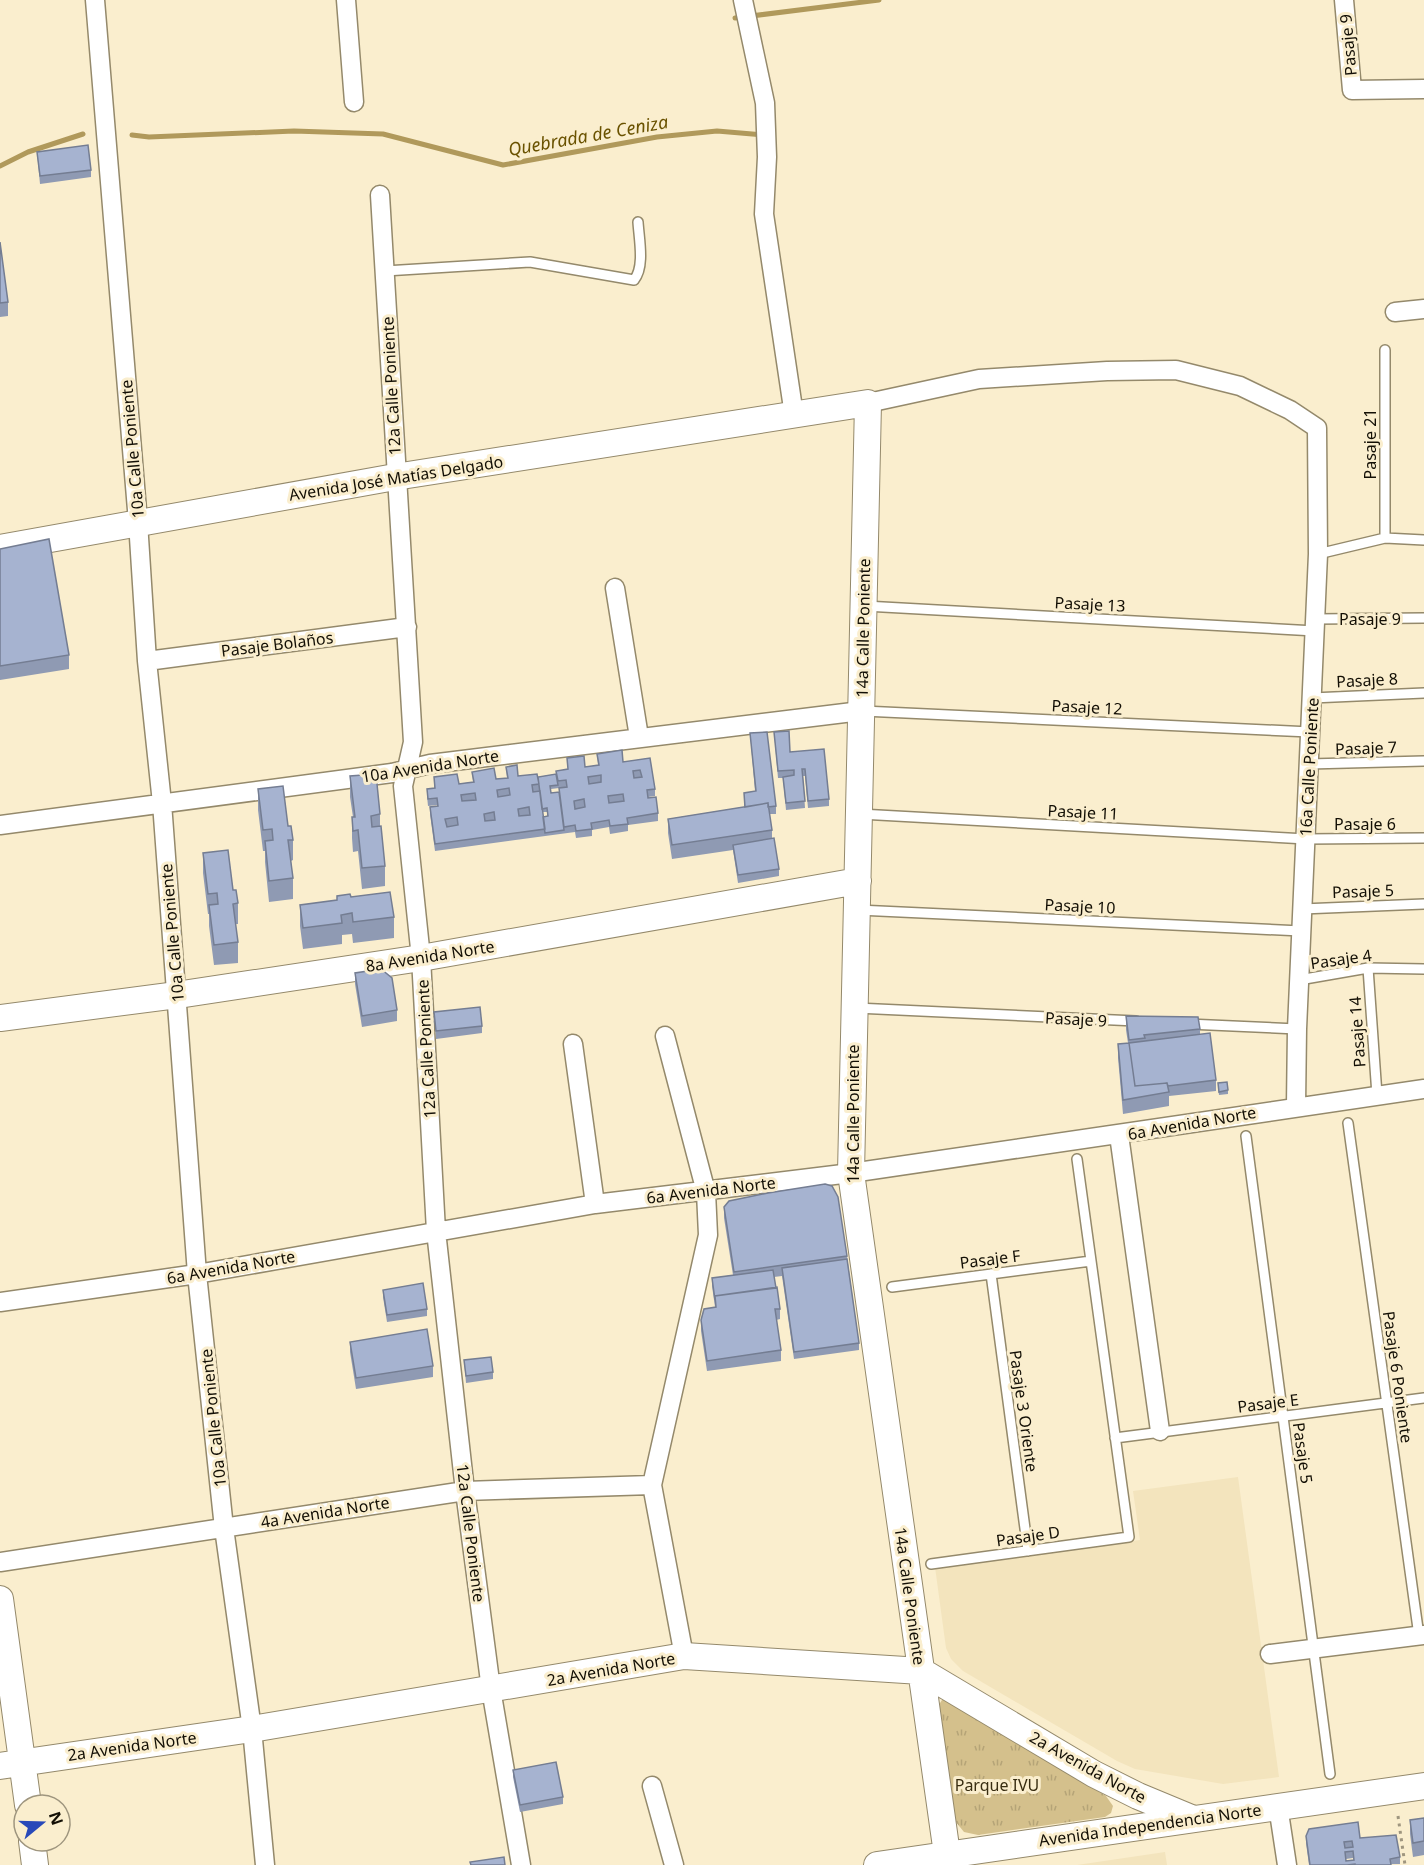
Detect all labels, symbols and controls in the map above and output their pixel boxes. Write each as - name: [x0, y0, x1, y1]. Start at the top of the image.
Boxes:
- street label: Pasaje 9: [1334, 13, 1362, 77]
- water label: Quebrada de Ceniza: [506, 109, 670, 161]
- street label: 12a Calle Poniente: [376, 316, 406, 456]
- street label: 10a Calle Poniente: [115, 379, 149, 519]
- street label: Pasaje 21: [1359, 409, 1381, 479]
- street label: Avenida José Matías Delgado: [287, 450, 505, 506]
- street label: 14a Calle Poniente: [851, 558, 875, 698]
- street label: Pasaje 13: [1054, 591, 1126, 617]
- street label: Pasaje 9: [1339, 608, 1401, 630]
- street label: Pasaje Bolaños: [220, 626, 334, 662]
- street label: Pasaje 8: [1336, 667, 1398, 693]
- street label: Pasaje 12: [1051, 694, 1123, 720]
- street label: 16a Calle Poniente: [1294, 697, 1324, 837]
- street label: Pasaje 7: [1335, 736, 1397, 760]
- street label: 10a Avenida Norte: [360, 744, 500, 788]
- street label: Pasaje 11: [1047, 799, 1119, 825]
- street label: Pasaje 6: [1334, 813, 1396, 835]
- street label: 10a Calle Poniente: [155, 863, 189, 1003]
- street label: Pasaje 5: [1332, 879, 1394, 903]
- street label: Pasaje 10: [1044, 893, 1116, 919]
- street label: 8a Avenida Norte: [364, 935, 496, 977]
- street label: Pasaje 4: [1309, 944, 1373, 974]
- street label: 12a Calle Poniente: [411, 979, 441, 1119]
- street label: Pasaje 14: [1344, 996, 1370, 1068]
- street label: Pasaje 9: [1045, 1006, 1107, 1032]
- street label: 14a Calle Poniente: [842, 1044, 864, 1184]
- street label: 6a Avenida Norte: [1126, 1101, 1258, 1145]
- street label: 6a Avenida Norte: [645, 1171, 777, 1209]
- street label: Pasaje F: [958, 1244, 1022, 1274]
- street label: 6a Avenida Norte: [165, 1245, 297, 1289]
- street label: Pasaje 6 Poniente: [1378, 1310, 1418, 1444]
- street label: 10a Calle Poniente: [195, 1348, 231, 1488]
- street label: Pasaje 3 Oriente: [1005, 1349, 1043, 1473]
- street label: Pasaje E: [1236, 1388, 1300, 1418]
- street label: Pasaje 5: [1288, 1421, 1318, 1485]
- street label: 12a Calle Poniente: [452, 1463, 490, 1603]
- street label: 4a Avenida Norte: [259, 1491, 391, 1533]
- street label: Pasaje D: [995, 1521, 1061, 1551]
- street label: 14a Calle Poniente: [889, 1526, 931, 1666]
- street label: 2a Avenida Norte: [545, 1647, 677, 1691]
- street label: 2a Avenida Norte: [66, 1726, 198, 1766]
- street label: 2a Avenida Norte: [1026, 1726, 1150, 1808]
- park label: Parque IVU: [955, 1774, 1039, 1796]
- north arrow: [12, 1793, 72, 1853]
- street label: Avenida Independencia Norte: [1037, 1799, 1263, 1851]
- text: N: [44, 1808, 69, 1828]

